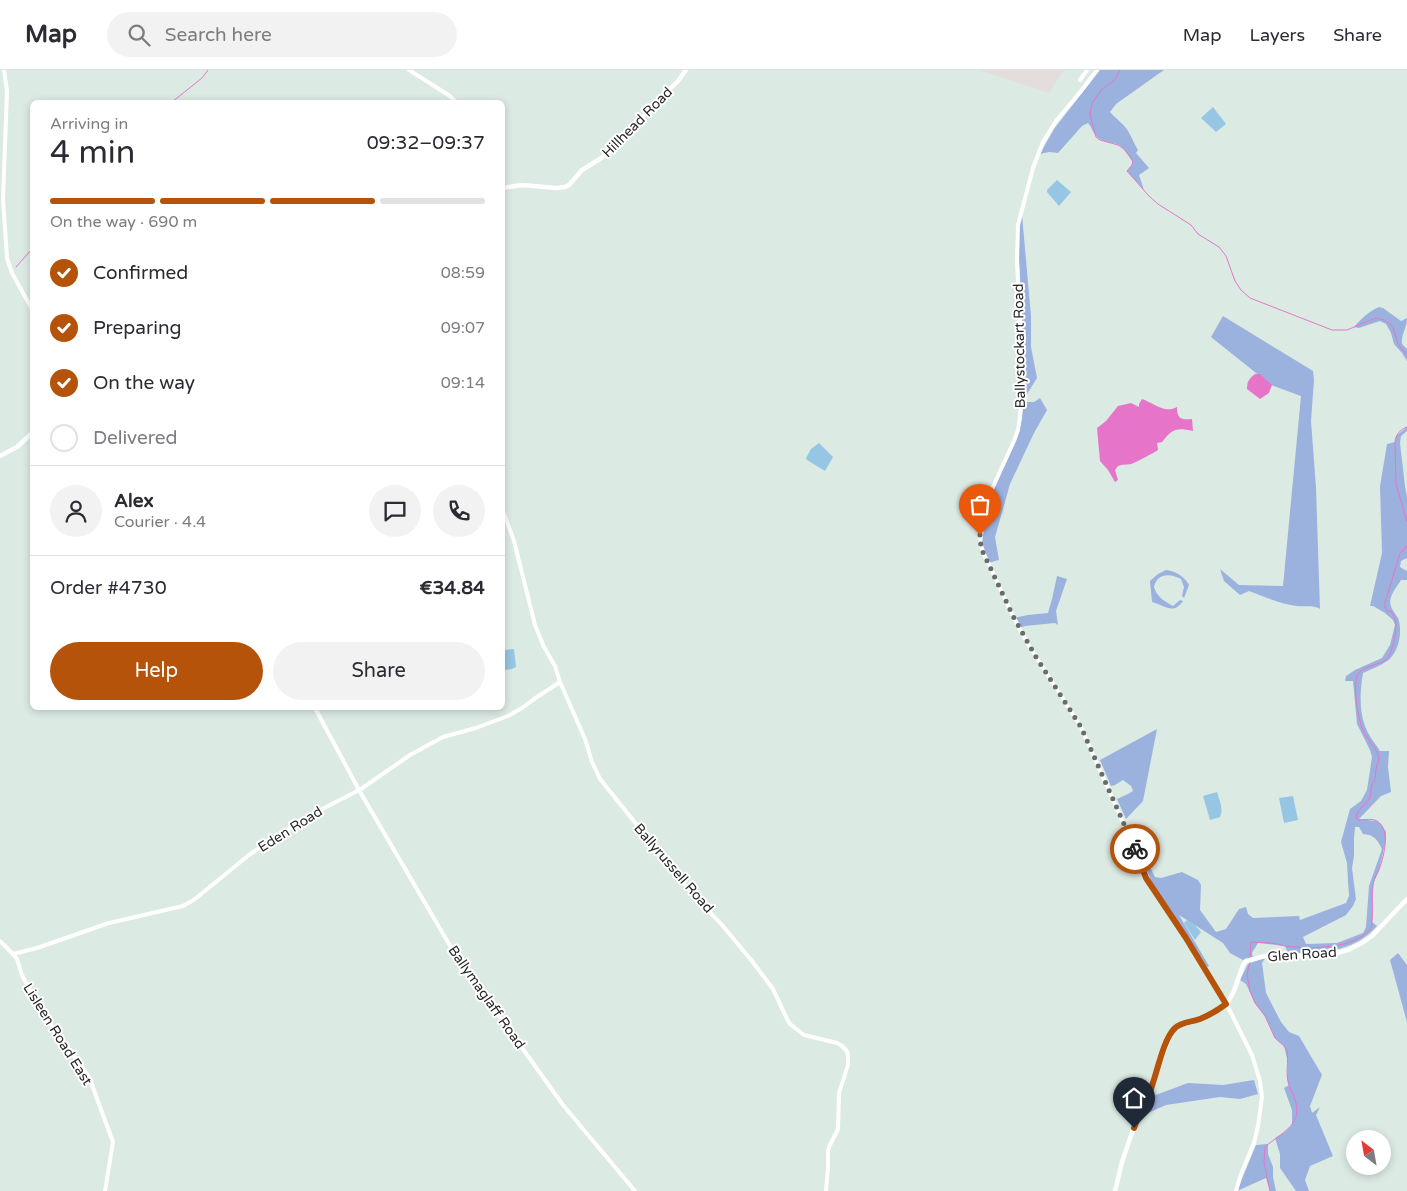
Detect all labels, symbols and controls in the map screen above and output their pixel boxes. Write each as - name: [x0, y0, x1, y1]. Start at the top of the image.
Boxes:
- search box: [107, 12, 457, 57]
- text: Map: [25, 20, 77, 49]
- icon: search: [125, 21, 153, 49]
- text: Search here: [165, 24, 272, 46]
- text: Map: [1183, 24, 1222, 46]
- text: Layers: [1250, 24, 1305, 46]
- text: Share: [1333, 24, 1382, 46]
- street label: Hillhead Road: [599, 84, 676, 161]
- text: Arriving in: [50, 114, 128, 134]
- text: 09:32–09:37: [367, 132, 485, 154]
- text: 4 min: [50, 134, 135, 172]
- text: On the way · 690 m: [50, 212, 197, 232]
- icon: check: [50, 259, 78, 287]
- text: Confirmed: [93, 262, 188, 284]
- text: 08:59: [441, 263, 485, 283]
- street label: Ballystockart Road: [1010, 283, 1029, 409]
- icon: check: [50, 314, 78, 342]
- text: Preparing: [93, 317, 182, 339]
- text: 09:07: [441, 318, 485, 338]
- icon: check: [50, 369, 78, 397]
- text: On the way: [93, 372, 195, 394]
- text: 09:14: [441, 373, 485, 393]
- text: Delivered: [93, 427, 178, 449]
- pin: [959, 484, 1001, 535]
- button: person: [50, 485, 102, 537]
- button: chat: [369, 485, 421, 537]
- button: phone: [433, 485, 485, 537]
- text: Alex: [114, 490, 154, 512]
- icon: bag: [966, 491, 994, 519]
- text: Courier · 4.4: [114, 512, 206, 532]
- text: Order #4730: [50, 577, 167, 599]
- text: €34.84: [419, 577, 485, 599]
- button: Help: [50, 642, 263, 700]
- button: Share: [273, 642, 485, 700]
- street label: Eden Road: [255, 803, 326, 856]
- street label: Ballyrussell Road: [630, 820, 717, 917]
- courier: [1110, 824, 1160, 874]
- icon: bike: [1121, 835, 1149, 863]
- street label: Ballymaglaff Road: [445, 942, 529, 1052]
- street label: Glen Road: [1267, 944, 1337, 965]
- street label: Lisleen Road East: [19, 980, 96, 1089]
- pin: [1113, 1077, 1155, 1128]
- icon: home: [1120, 1084, 1148, 1112]
- north arrow: [1346, 1130, 1391, 1175]
- map controls: [1346, 1130, 1391, 1175]

